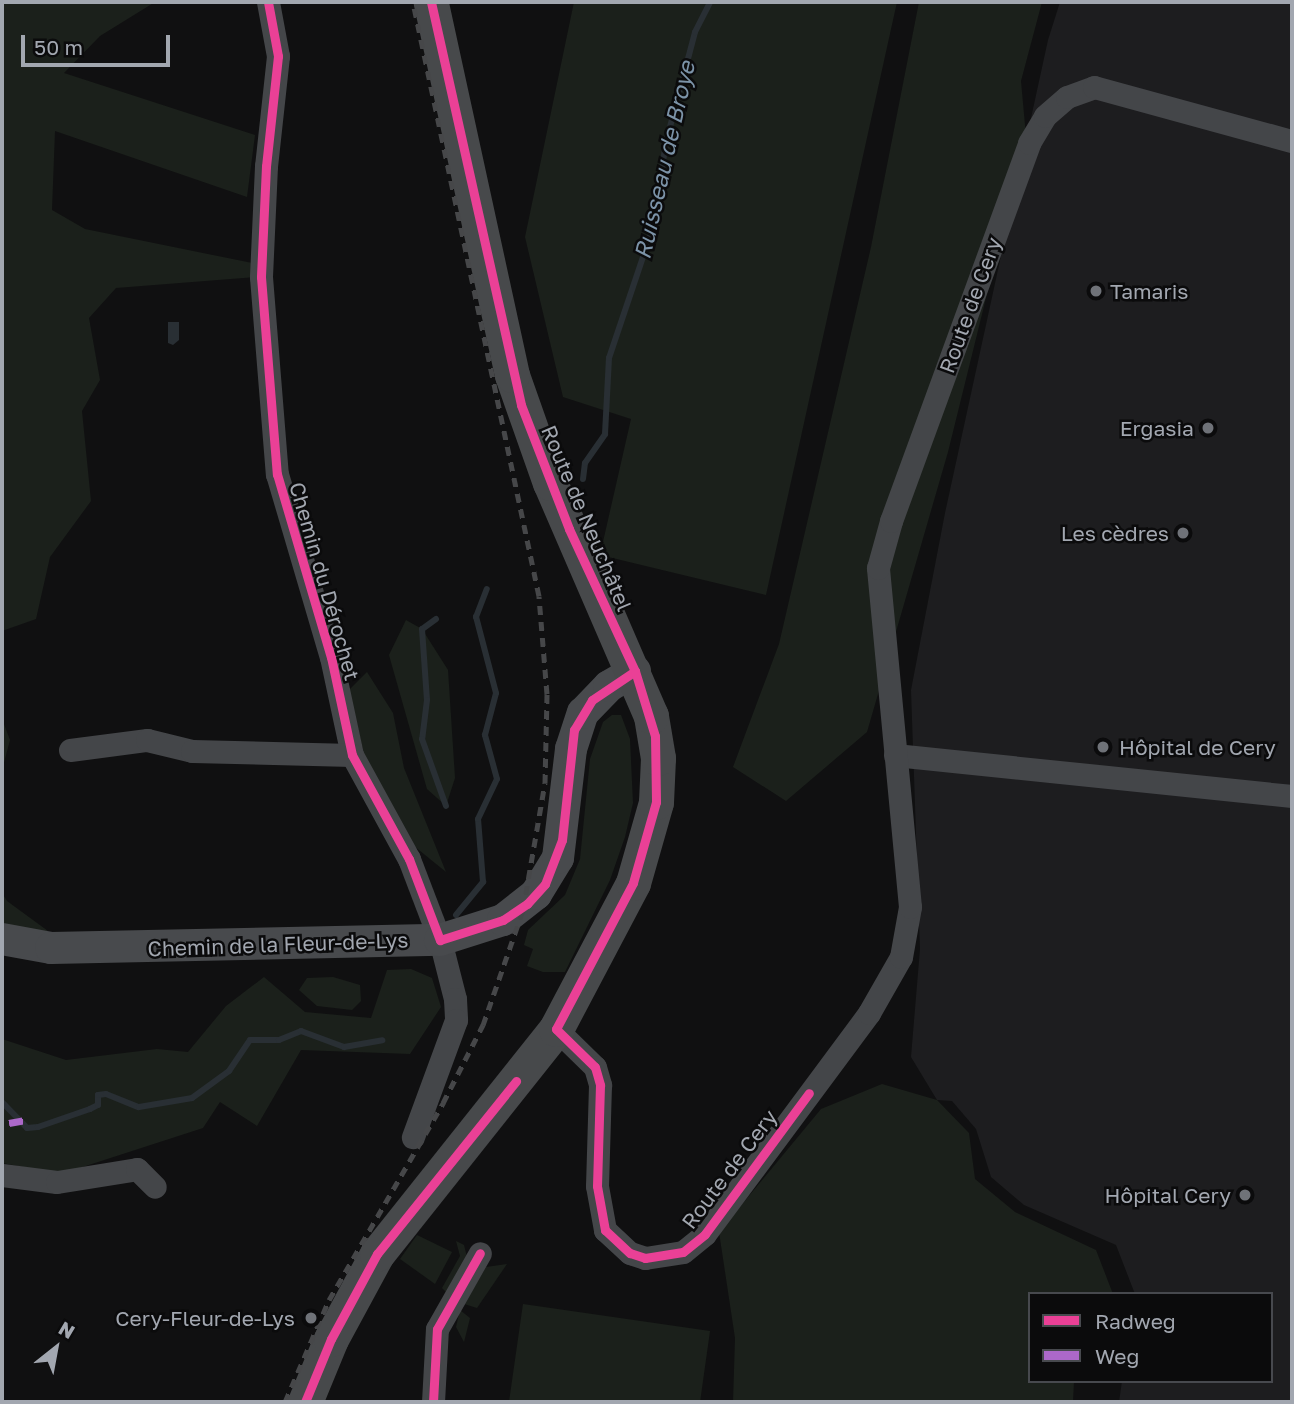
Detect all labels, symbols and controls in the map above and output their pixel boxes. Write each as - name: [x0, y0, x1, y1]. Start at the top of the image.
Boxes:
- scale bar: [24, 21, 173, 65]
- text: 50 m: [34, 34, 83, 60]
- water label: Ruisseau de Broye: [628, 58, 700, 262]
- street label: Route de Cery: [934, 234, 1006, 376]
- place label: Tamaris: [1110, 278, 1188, 304]
- marker: Tamaris: [1088, 283, 1104, 299]
- place label: Ergasia: [1120, 415, 1194, 441]
- marker: Ergasia: [1200, 420, 1216, 436]
- street label: Route de Neuchâtel: [536, 421, 638, 615]
- street label: Chemin du Dérochet: [285, 479, 365, 683]
- place label: Les cèdres: [1061, 520, 1169, 546]
- marker: Les cèdres: [1175, 525, 1191, 541]
- place label: Hôpital de Cery: [1119, 734, 1276, 760]
- marker: Hôpital de Cery: [1093, 737, 1113, 757]
- street label: Chemin de la Fleur-de-Lys: [147, 927, 409, 961]
- street label: Route de Cery: [676, 1104, 782, 1234]
- place label: Hôpital Cery: [1105, 1182, 1231, 1208]
- marker: Hôpital Cery: [1237, 1187, 1253, 1203]
- legend: [1028, 1292, 1273, 1383]
- place label: Cery-Fleur-de-Lys: [115, 1305, 295, 1331]
- marker: Cery-Fleur-de-Lys: [301, 1308, 321, 1328]
- text: Radweg: [1095, 1308, 1176, 1334]
- north arrow: [21, 1313, 91, 1383]
- text: N: [55, 1316, 79, 1343]
- text: Weg: [1095, 1343, 1139, 1369]

